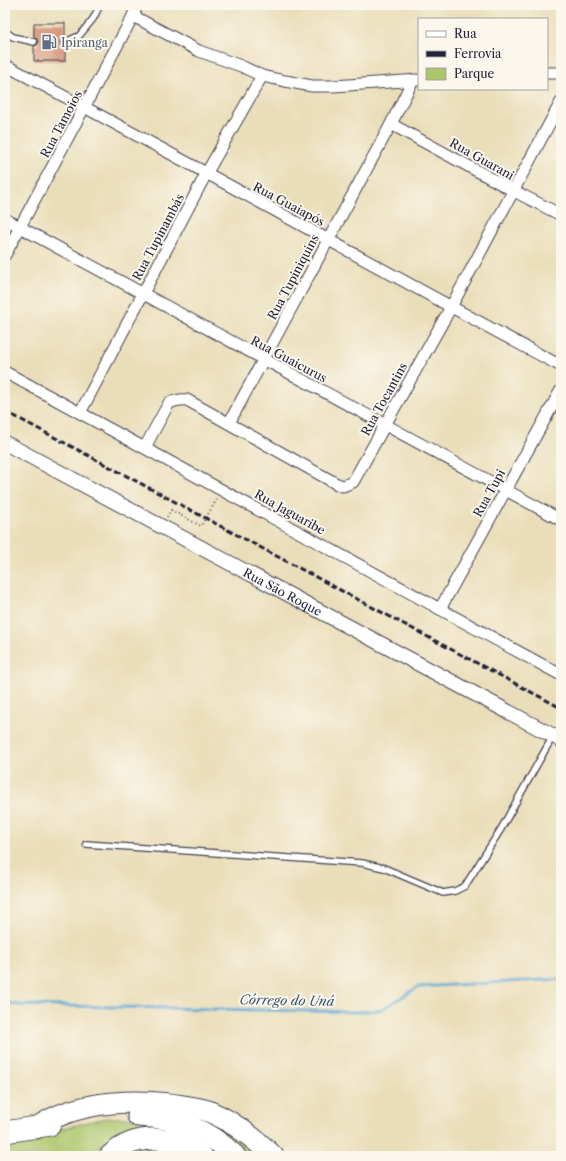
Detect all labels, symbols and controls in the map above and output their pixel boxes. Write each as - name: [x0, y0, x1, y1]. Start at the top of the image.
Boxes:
- legend: [418, 18, 548, 90]
- text: Rua: [454, 26, 477, 41]
- fuel station icon: Ipiranga: [40, 33, 58, 51]
- place label: Ipiranga: [61, 35, 109, 50]
- text: Ferrovia: [454, 46, 502, 61]
- text: Parque: [454, 66, 495, 81]
- street label: Rua Tamoios: [37, 88, 85, 160]
- street label: Rua Guarani: [447, 135, 517, 183]
- street label: Rua Guaiapós: [251, 179, 327, 229]
- street label: Rua Tupinambás: [129, 191, 187, 283]
- street label: Rua Tupiniquins: [264, 232, 322, 322]
- street label: Rua Guaicurus: [248, 333, 330, 385]
- street label: Rua Tocantins: [358, 360, 410, 438]
- street label: Rua Tupi: [470, 466, 508, 519]
- street label: Rua Jaguaribe: [252, 486, 328, 538]
- street label: Rua São Roque: [241, 564, 325, 619]
- water label: Córrego do Uná: [240, 991, 335, 1009]

